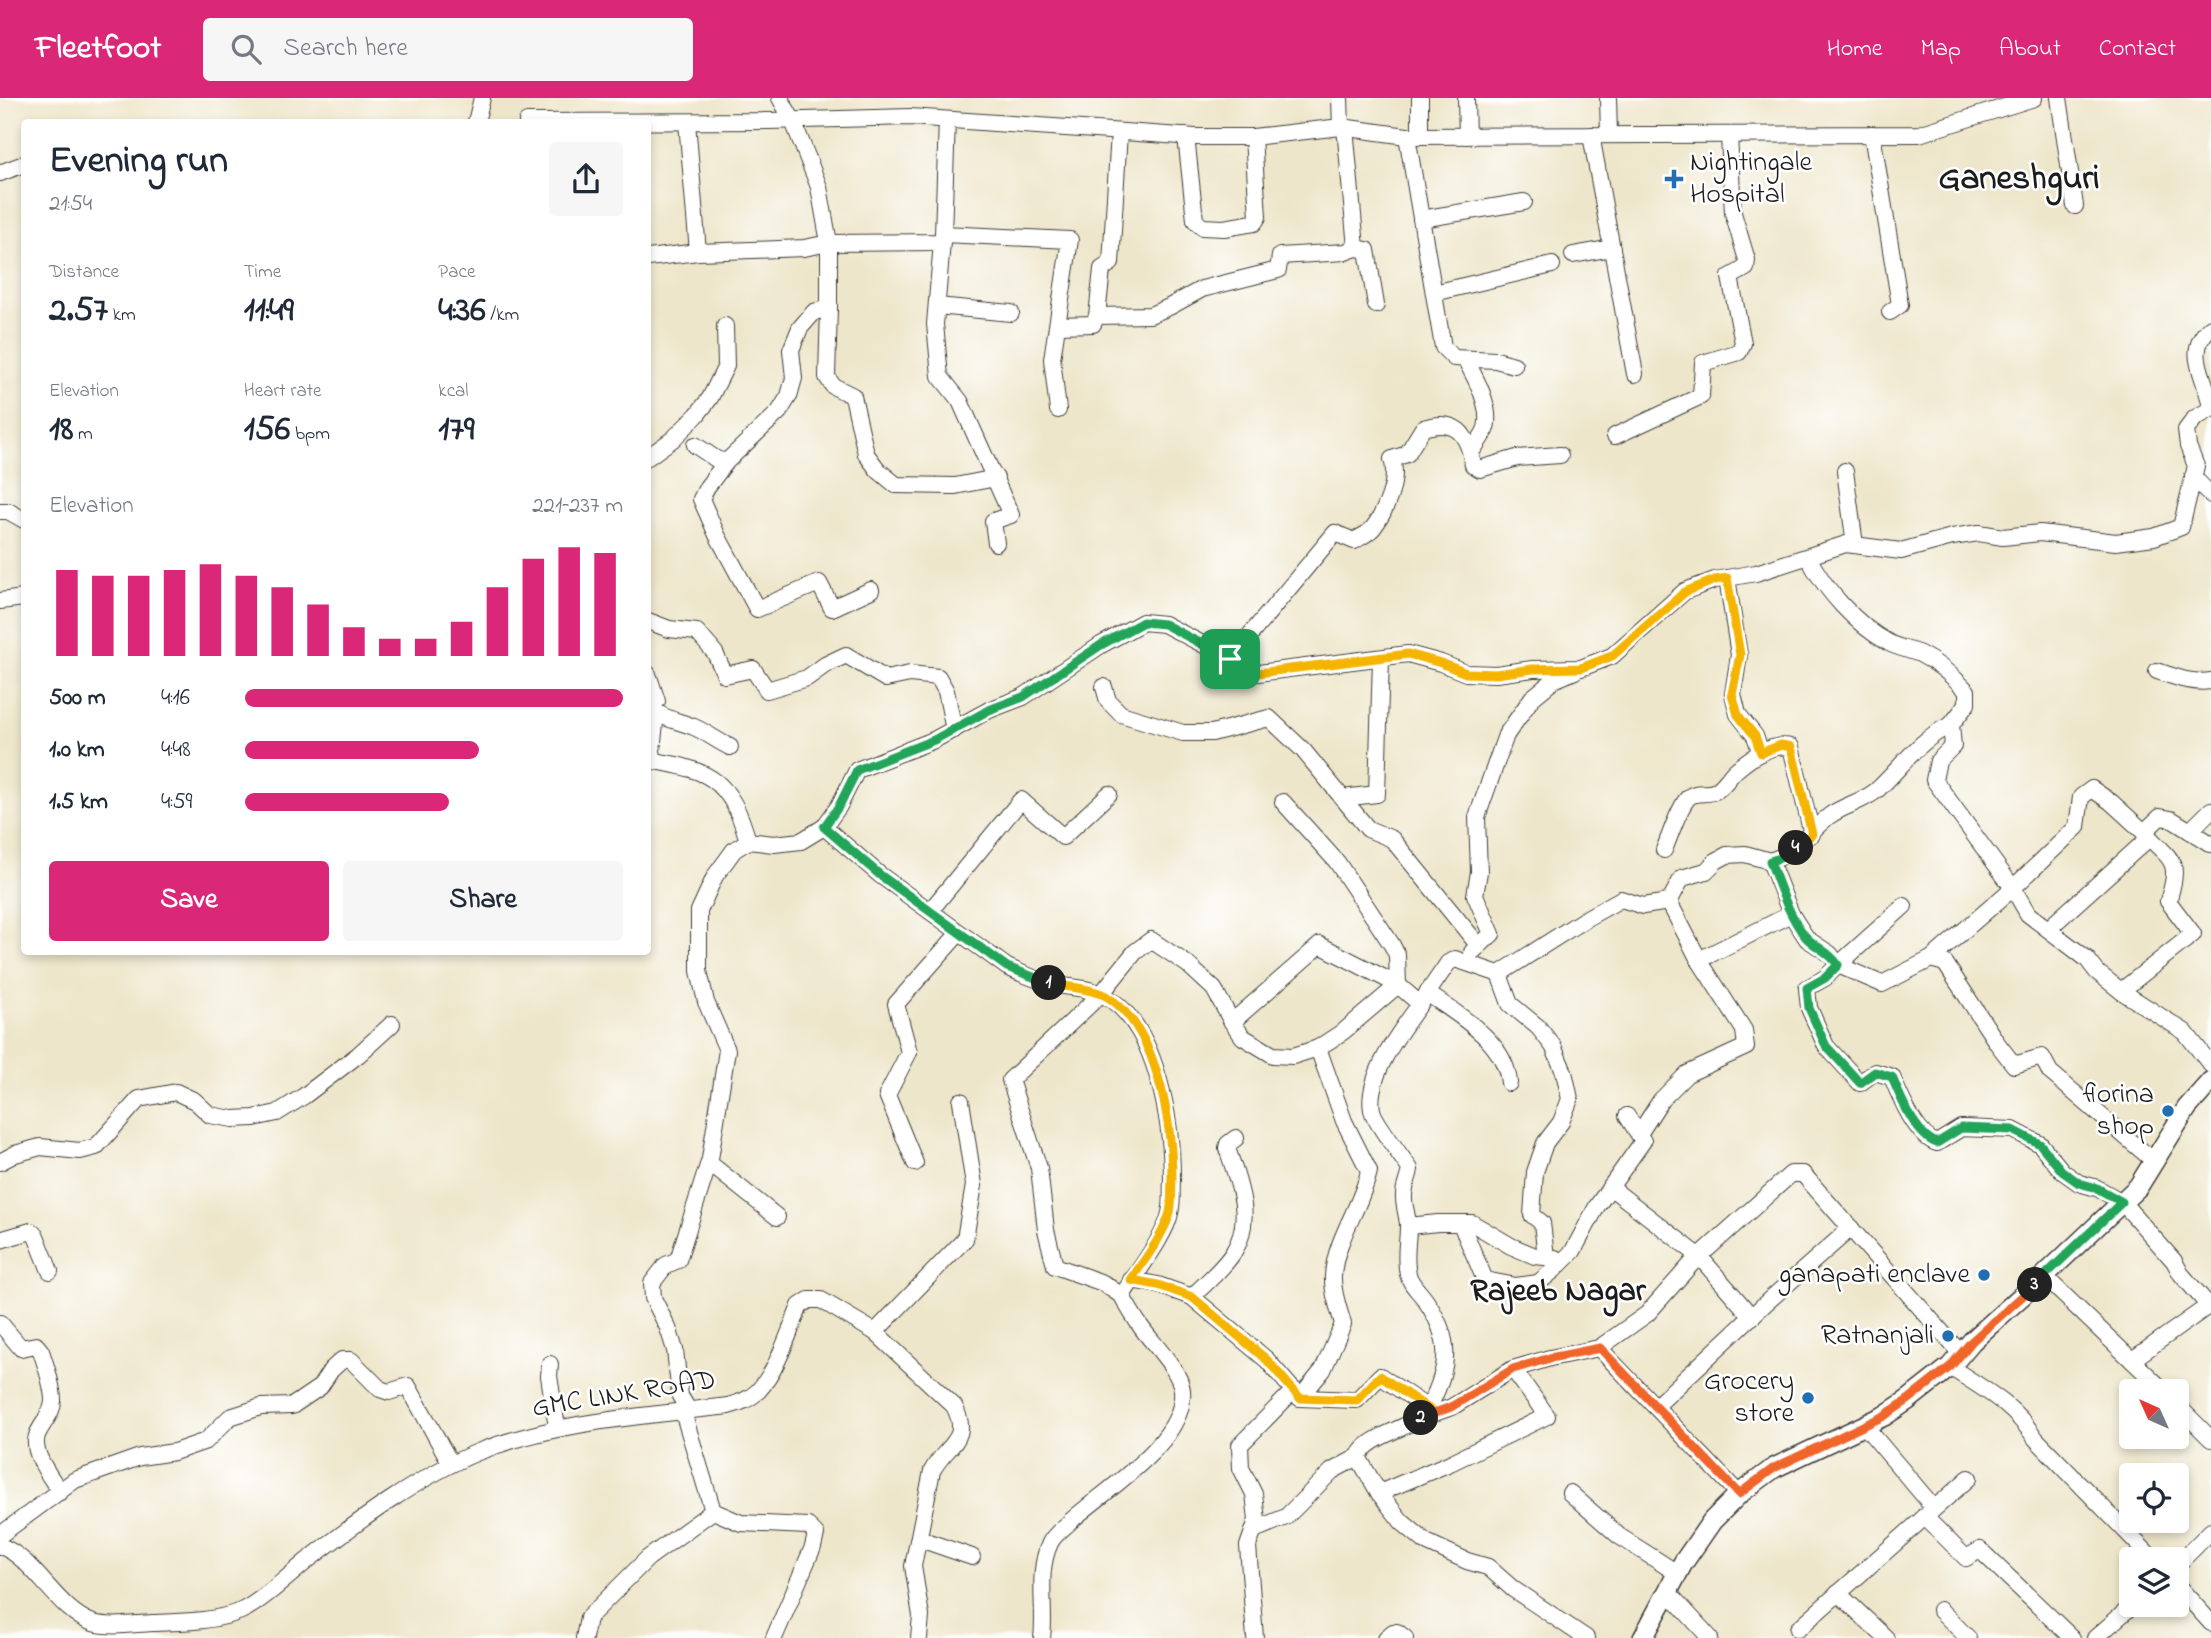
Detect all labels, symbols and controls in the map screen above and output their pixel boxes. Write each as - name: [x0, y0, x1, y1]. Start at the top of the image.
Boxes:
- search box: [203, 18, 693, 81]
- text: Fleetfoot: [35, 25, 161, 73]
- icon: search: [227, 30, 265, 68]
- text: Search here: [283, 30, 408, 68]
- text: Home: [1827, 32, 1883, 67]
- text: Map: [1921, 32, 1961, 67]
- text: About: [1999, 32, 2061, 67]
- text: Contact: [2099, 32, 2176, 67]
- text: Evening run: [49, 134, 228, 190]
- button: share: [549, 142, 623, 216]
- place label: Nightingale Hospital: [1690, 143, 1812, 216]
- district label: Ganeshguri: [1938, 154, 2100, 206]
- marker: Nightingale Hospital: [1664, 169, 1684, 189]
- text: 21:54: [49, 188, 92, 221]
- text: Distance: [49, 259, 119, 286]
- text: Time: [244, 259, 281, 286]
- text: Pace: [438, 259, 475, 286]
- text: 2.57: [49, 286, 108, 337]
- text: 11:49: [244, 286, 294, 337]
- text: 4:36: [438, 286, 486, 337]
- text: km: [108, 302, 136, 329]
- text: /km: [486, 302, 519, 329]
- text: Elevation: [49, 378, 119, 405]
- text: Heart rate: [244, 378, 322, 405]
- text: kcal: [438, 378, 469, 405]
- text: 18: [49, 405, 73, 456]
- text: 156: [244, 405, 290, 456]
- text: 179: [438, 405, 474, 456]
- text: m: [73, 421, 93, 448]
- text: bpm: [290, 421, 330, 448]
- text: Elevation: [49, 490, 134, 523]
- text: 221–237 m: [532, 490, 623, 523]
- pin: [1200, 629, 1260, 689]
- icon: arrive: [1211, 640, 1249, 678]
- text: 500 m: [49, 682, 106, 715]
- text: 4:16: [161, 682, 190, 715]
- text: 1.0 km: [49, 734, 105, 767]
- text: 4:48: [161, 734, 191, 767]
- text: 1.5 km: [49, 786, 108, 819]
- text: 4:59: [161, 786, 193, 819]
- pin: 4: [1778, 830, 1814, 866]
- text: 4: [1792, 834, 1799, 861]
- button: Save: [49, 861, 329, 941]
- button: Share: [343, 861, 623, 941]
- pin: 1: [1032, 966, 1066, 1001]
- text: 1: [1045, 969, 1052, 996]
- place label: florina shop: [2083, 1075, 2154, 1148]
- marker: florina shop: [2160, 1103, 2176, 1119]
- place label: ganapati enclave: [1778, 1255, 1970, 1296]
- marker: ganapati enclave: [1976, 1267, 1992, 1283]
- pin: 3: [2018, 1268, 2052, 1302]
- district label: Rajeeb Nagar: [1470, 1269, 1647, 1317]
- text: 3: [2031, 1271, 2038, 1298]
- place label: Ratnanjali: [1821, 1316, 1934, 1357]
- marker: Ratnanjali: [1940, 1328, 1956, 1344]
- street label: GMC LINK ROAD: [529, 1360, 719, 1430]
- place label: Grocery store: [1704, 1362, 1794, 1435]
- north arrow: [2119, 1379, 2189, 1449]
- map controls: [2119, 1379, 2189, 1617]
- marker: Grocery store: [1800, 1390, 1816, 1406]
- pin: 2: [1404, 1400, 1438, 1436]
- text: 2: [1416, 1404, 1425, 1431]
- button: locate: [2119, 1463, 2189, 1533]
- button: layers: [2119, 1547, 2189, 1617]

